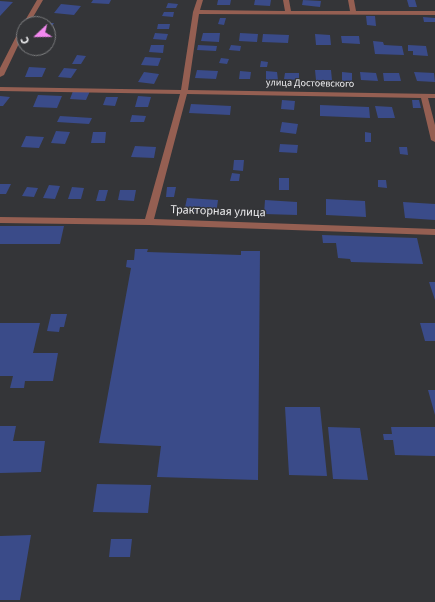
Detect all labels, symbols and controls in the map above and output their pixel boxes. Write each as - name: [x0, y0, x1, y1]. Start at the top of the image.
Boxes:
- north arrow: [16, 16, 56, 56]
- text: С: [17, 35, 33, 46]
- street label: улица Достоевского: [266, 77, 354, 91]
- street label: Тракторная улица: [170, 203, 266, 221]

